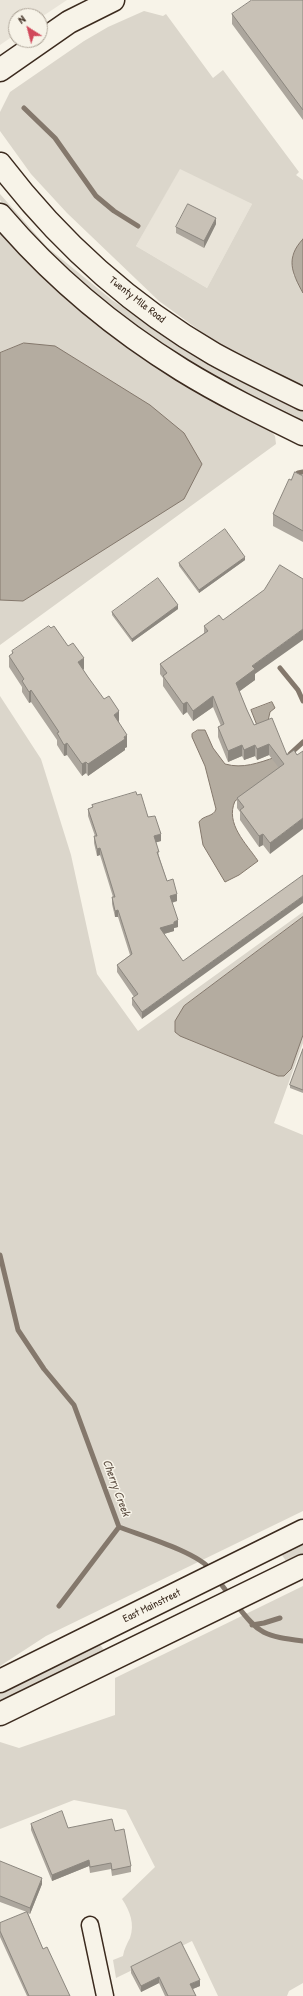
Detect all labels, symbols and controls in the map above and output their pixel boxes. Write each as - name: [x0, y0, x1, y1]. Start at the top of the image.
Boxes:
- north arrow: [8, 8, 48, 48]
- text: N: [15, 12, 28, 26]
- street label: Twenty Mile Road: [106, 274, 168, 326]
- water label: Cherry Creek: [99, 1458, 133, 1518]
- street label: East Mainstreet: [121, 1586, 183, 1626]

